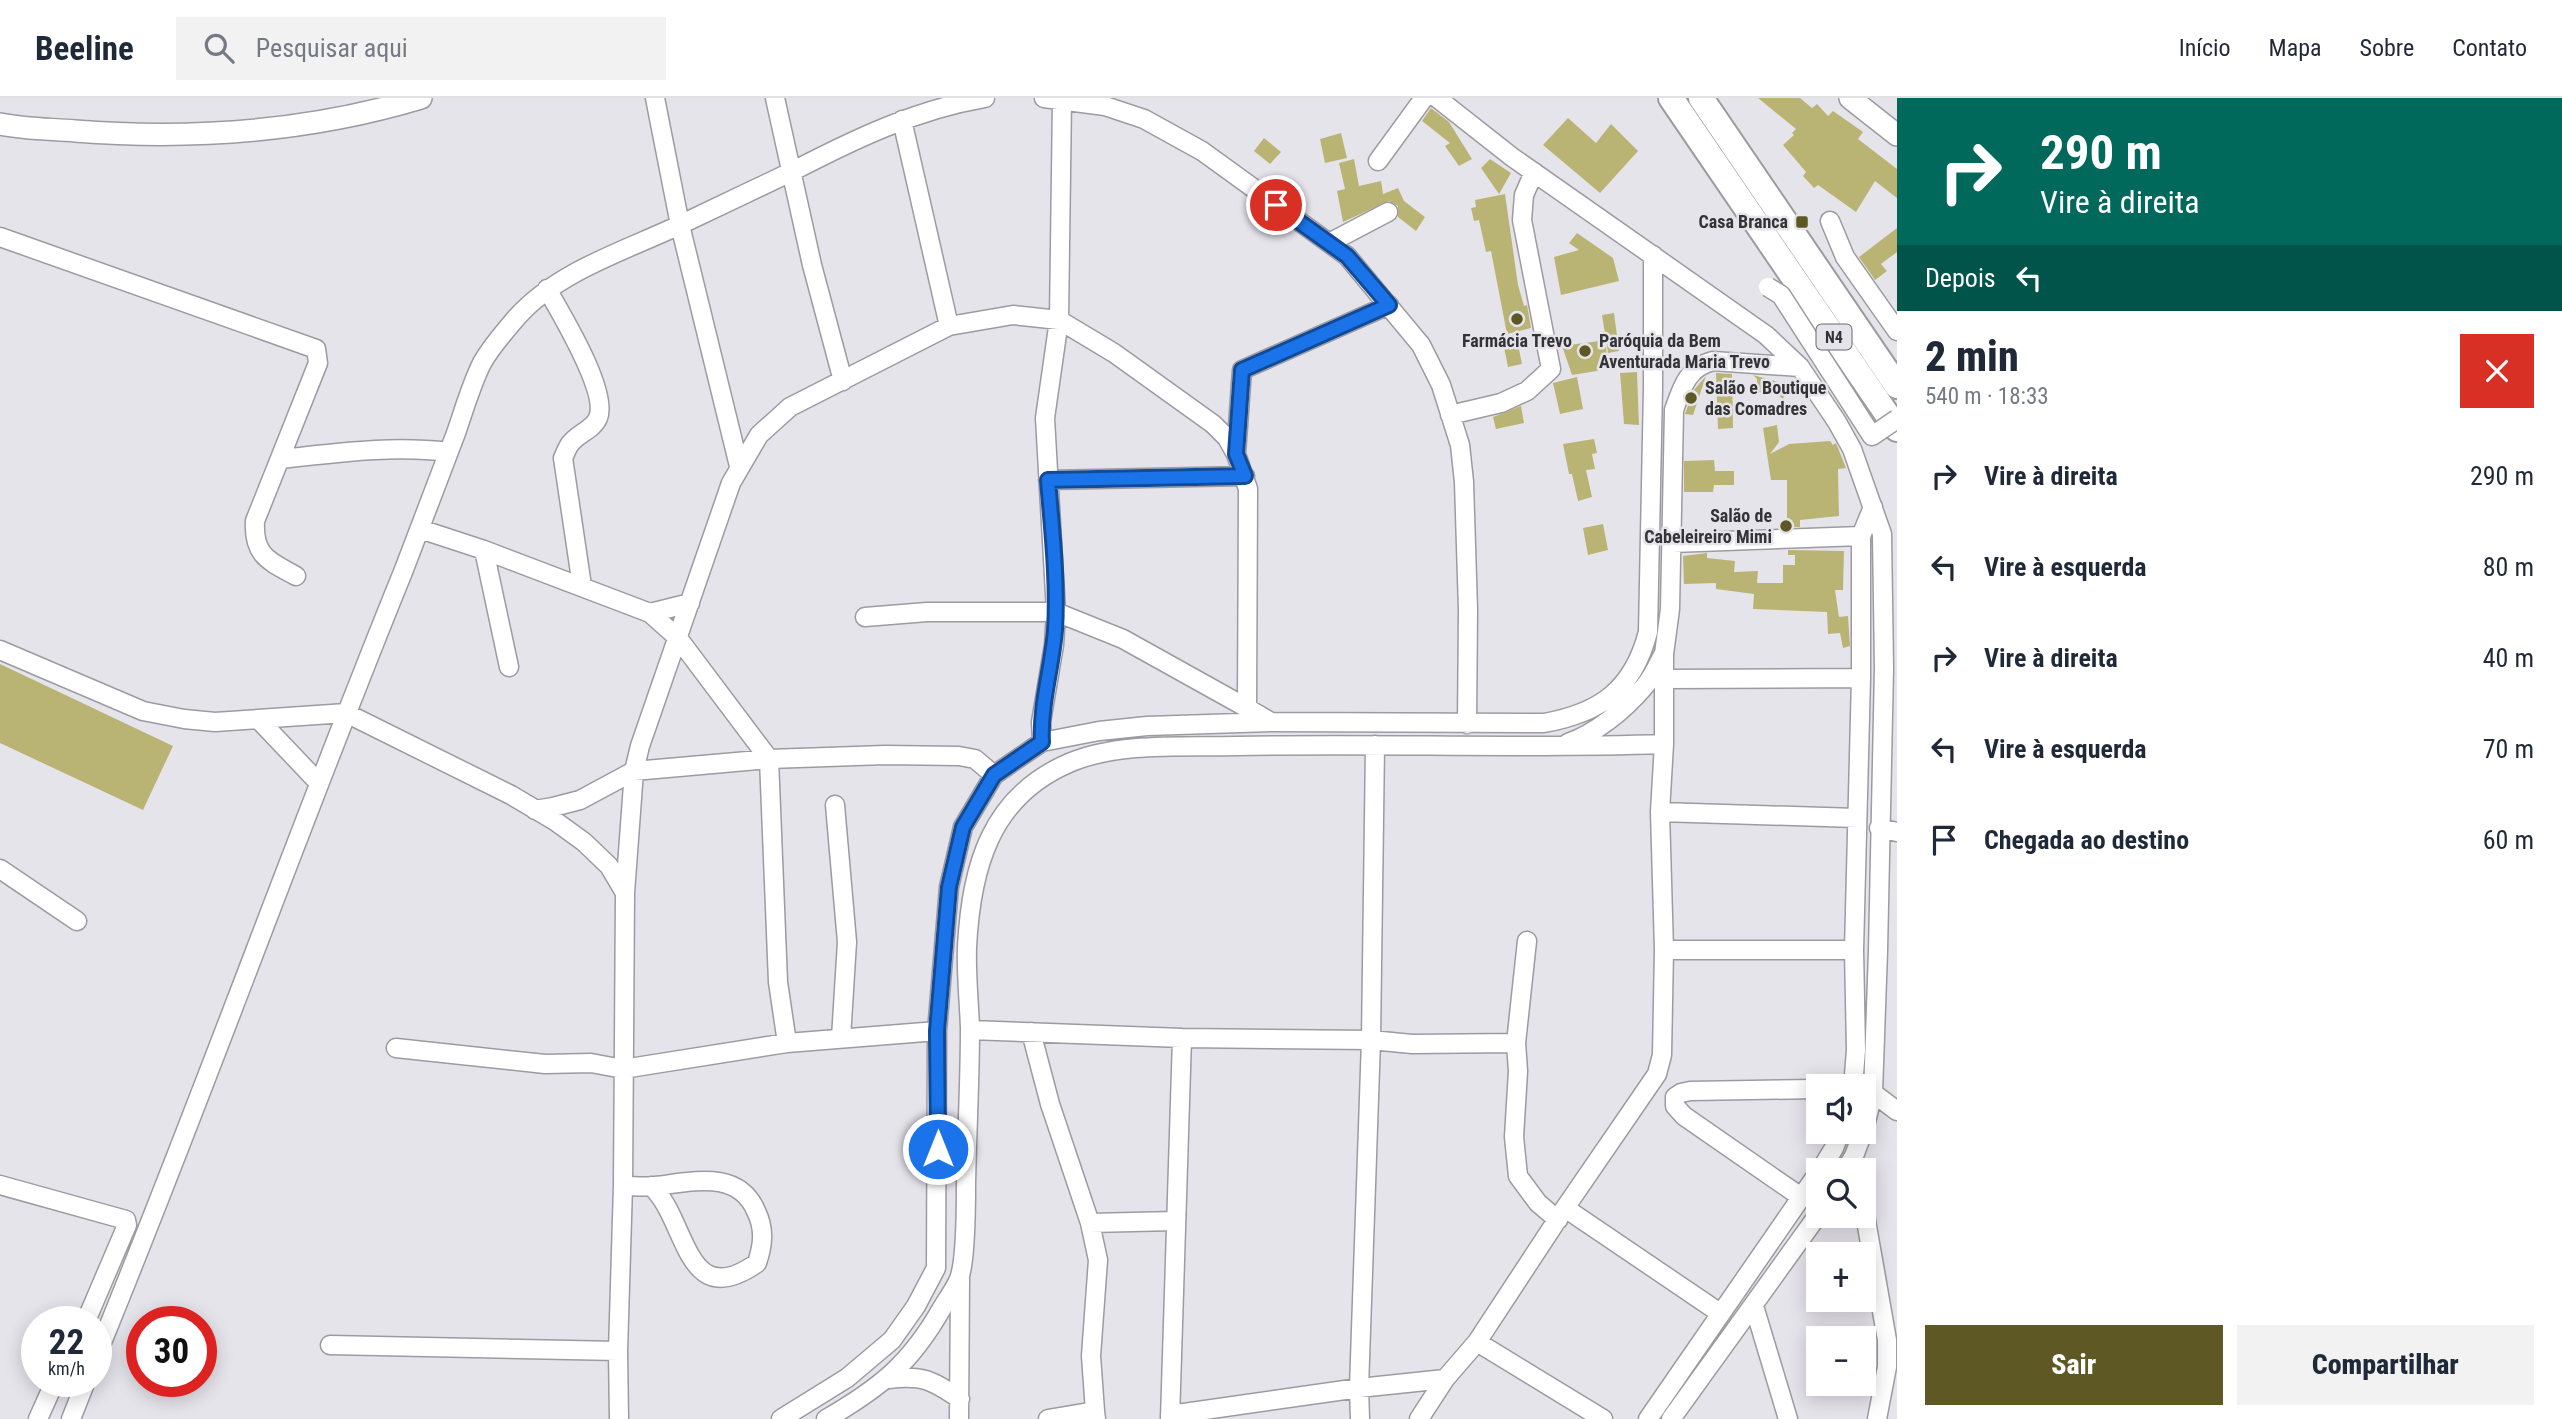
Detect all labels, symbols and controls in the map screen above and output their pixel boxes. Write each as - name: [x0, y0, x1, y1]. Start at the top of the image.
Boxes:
- search box: [176, 17, 666, 80]
- text: Beeline: [35, 29, 134, 68]
- icon: search: [200, 29, 238, 67]
- text: Pesquisar aqui: [256, 33, 408, 63]
- text: Início: [2179, 34, 2231, 62]
- text: Mapa: [2269, 34, 2322, 62]
- text: Sobre: [2360, 34, 2414, 62]
- text: Contato: [2452, 34, 2527, 62]
- text: 290 m: [2040, 124, 2162, 181]
- icon: right: [1925, 126, 2016, 217]
- pin: [1246, 175, 1306, 235]
- text: Vire à direita: [2040, 183, 2200, 221]
- icon: arrive: [1257, 186, 1295, 224]
- place label: Casa Branca: [1699, 211, 1788, 232]
- marker: Casa Branca: [1794, 214, 1810, 230]
- icon: left: [2010, 259, 2048, 297]
- text: Depois: [1925, 263, 1996, 293]
- marker: Farmácia Trevo: [1509, 311, 1525, 327]
- road number: N4: [1816, 325, 1852, 350]
- place label: Farmácia Trevo: [1462, 330, 1572, 351]
- place label: Paróquia da Bem Aventurada Maria Trevo: [1599, 330, 1770, 372]
- text: 2 min: [1925, 332, 2019, 381]
- button: close: [2460, 334, 2534, 408]
- marker: Paróquia da Bem Aventurada Maria Trevo: [1577, 343, 1593, 359]
- place label: Salão e Boutique das Comadres: [1705, 377, 1827, 419]
- text: 540 m · 18:33: [1925, 383, 2049, 410]
- marker: Salão e Boutique das Comadres: [1683, 390, 1699, 406]
- icon: right: [1925, 457, 1963, 495]
- text: Vire à direita: [1984, 461, 2118, 491]
- text: 290 m: [2470, 461, 2534, 491]
- place label: Salão de Cabeleireiro Mimi: [1644, 505, 1772, 547]
- marker: Salão de Cabeleireiro Mimi: [1778, 518, 1794, 534]
- icon: left: [1925, 548, 1963, 586]
- text: Vire à esquerda: [1984, 552, 2147, 582]
- text: 80 m: [2483, 552, 2534, 582]
- icon: right: [1925, 639, 1963, 677]
- text: Vire à direita: [1984, 643, 2118, 673]
- text: 40 m: [2483, 643, 2534, 673]
- icon: left: [1925, 730, 1963, 768]
- text: Vire à esquerda: [1984, 734, 2147, 764]
- text: 70 m: [2483, 734, 2534, 764]
- icon: arrive: [1925, 821, 1963, 859]
- text: Chegada ao destino: [1984, 825, 2189, 855]
- text: 60 m: [2483, 825, 2534, 855]
- map controls: [1806, 1074, 1876, 1396]
- button: sound: [1806, 1074, 1876, 1144]
- position arrow: [901, 1112, 975, 1186]
- button: search: [1806, 1158, 1876, 1228]
- button: +: [1806, 1242, 1876, 1312]
- speed limit sign: 30: [126, 1306, 217, 1397]
- text: 22: [49, 1322, 84, 1363]
- button: Sair: [1925, 1325, 2223, 1405]
- button: Compartilhar: [2237, 1325, 2534, 1405]
- button: −: [1806, 1326, 1876, 1396]
- text: km/h: [48, 1358, 85, 1379]

